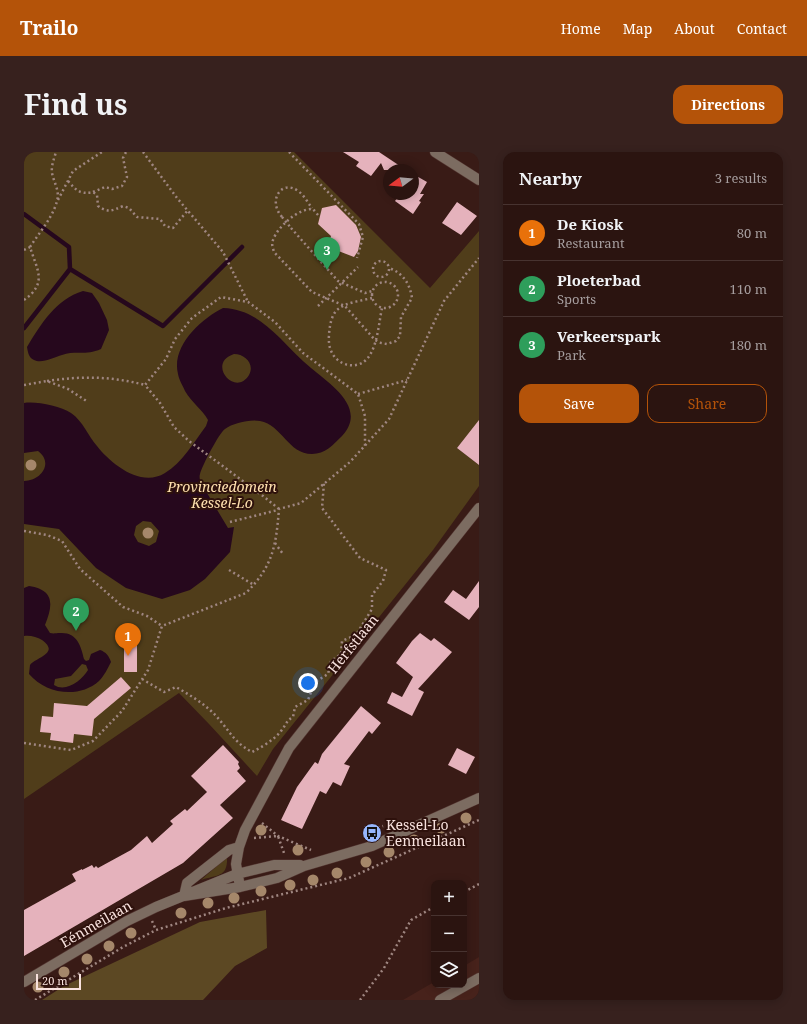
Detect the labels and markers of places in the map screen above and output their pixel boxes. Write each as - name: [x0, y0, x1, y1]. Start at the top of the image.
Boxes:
- pin: 3: [314, 237, 340, 270]
- pin: 2: [63, 598, 89, 631]
- pin: 1: [115, 623, 141, 656]
- place label: Kessel-Lo Eenmeilaan: [386, 815, 466, 850]
- bus stop icon: Kessel-Lo Eenmeilaan: [361, 822, 383, 844]

